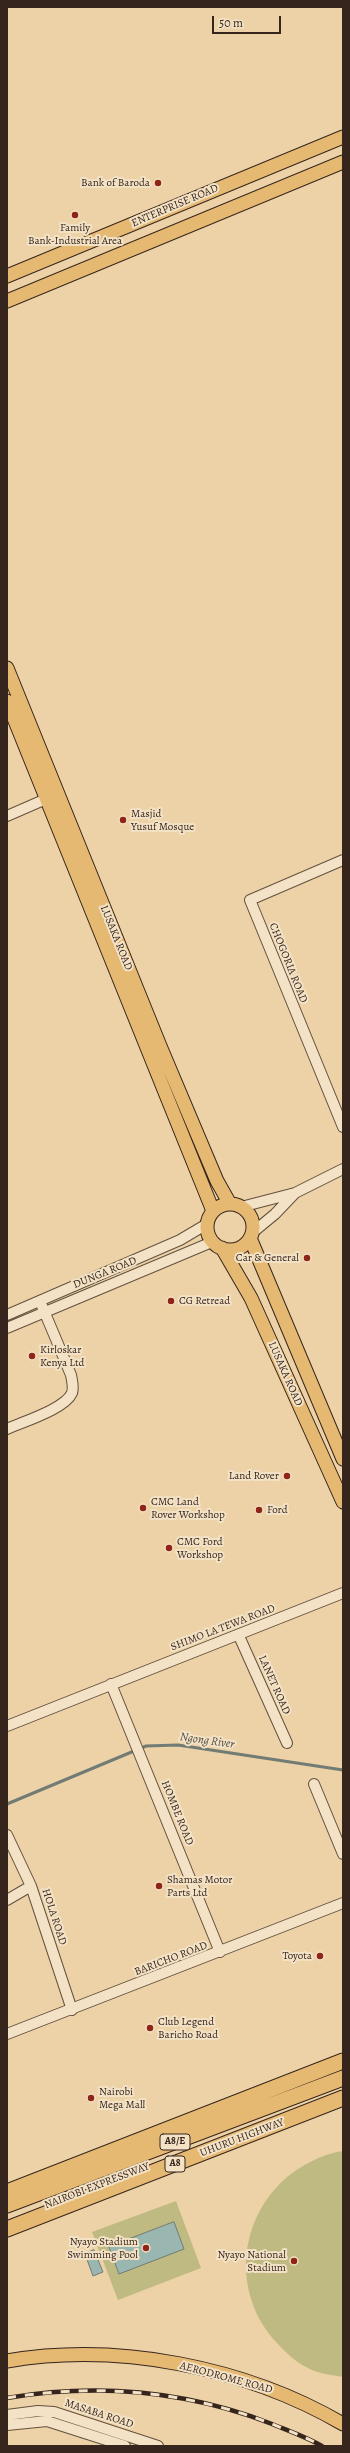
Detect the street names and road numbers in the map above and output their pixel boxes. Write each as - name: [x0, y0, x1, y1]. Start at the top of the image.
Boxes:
- street label: ENTERPRISE ROAD: [130, 182, 220, 230]
- street label: LUSAKA ROAD: [97, 904, 135, 972]
- street label: CHOGORIA ROAD: [266, 921, 310, 1005]
- street label: DUNGA ROAD: [71, 1254, 139, 1292]
- street label: LUSAKA ROAD: [265, 1340, 305, 1408]
- street label: SHIMO LA TEWA ROAD: [169, 1602, 277, 1654]
- street label: LANET ROAD: [255, 1653, 293, 1717]
- street label: HOMBE ROAD: [158, 1779, 196, 1847]
- street label: HOLA ROAD: [39, 1887, 69, 1947]
- street label: BARICHO ROAD: [133, 1939, 209, 1979]
- street label: UHURU HIGHWAY: [198, 2116, 286, 2160]
- road number: A8/E: [160, 2134, 190, 2150]
- road number: A8: [165, 2156, 185, 2172]
- street label: NAIROBI EXPRESSWAY: [43, 2160, 151, 2212]
- street label: AERODROME ROAD: [178, 2359, 274, 2397]
- street label: MASABA ROAD: [63, 2397, 135, 2431]

